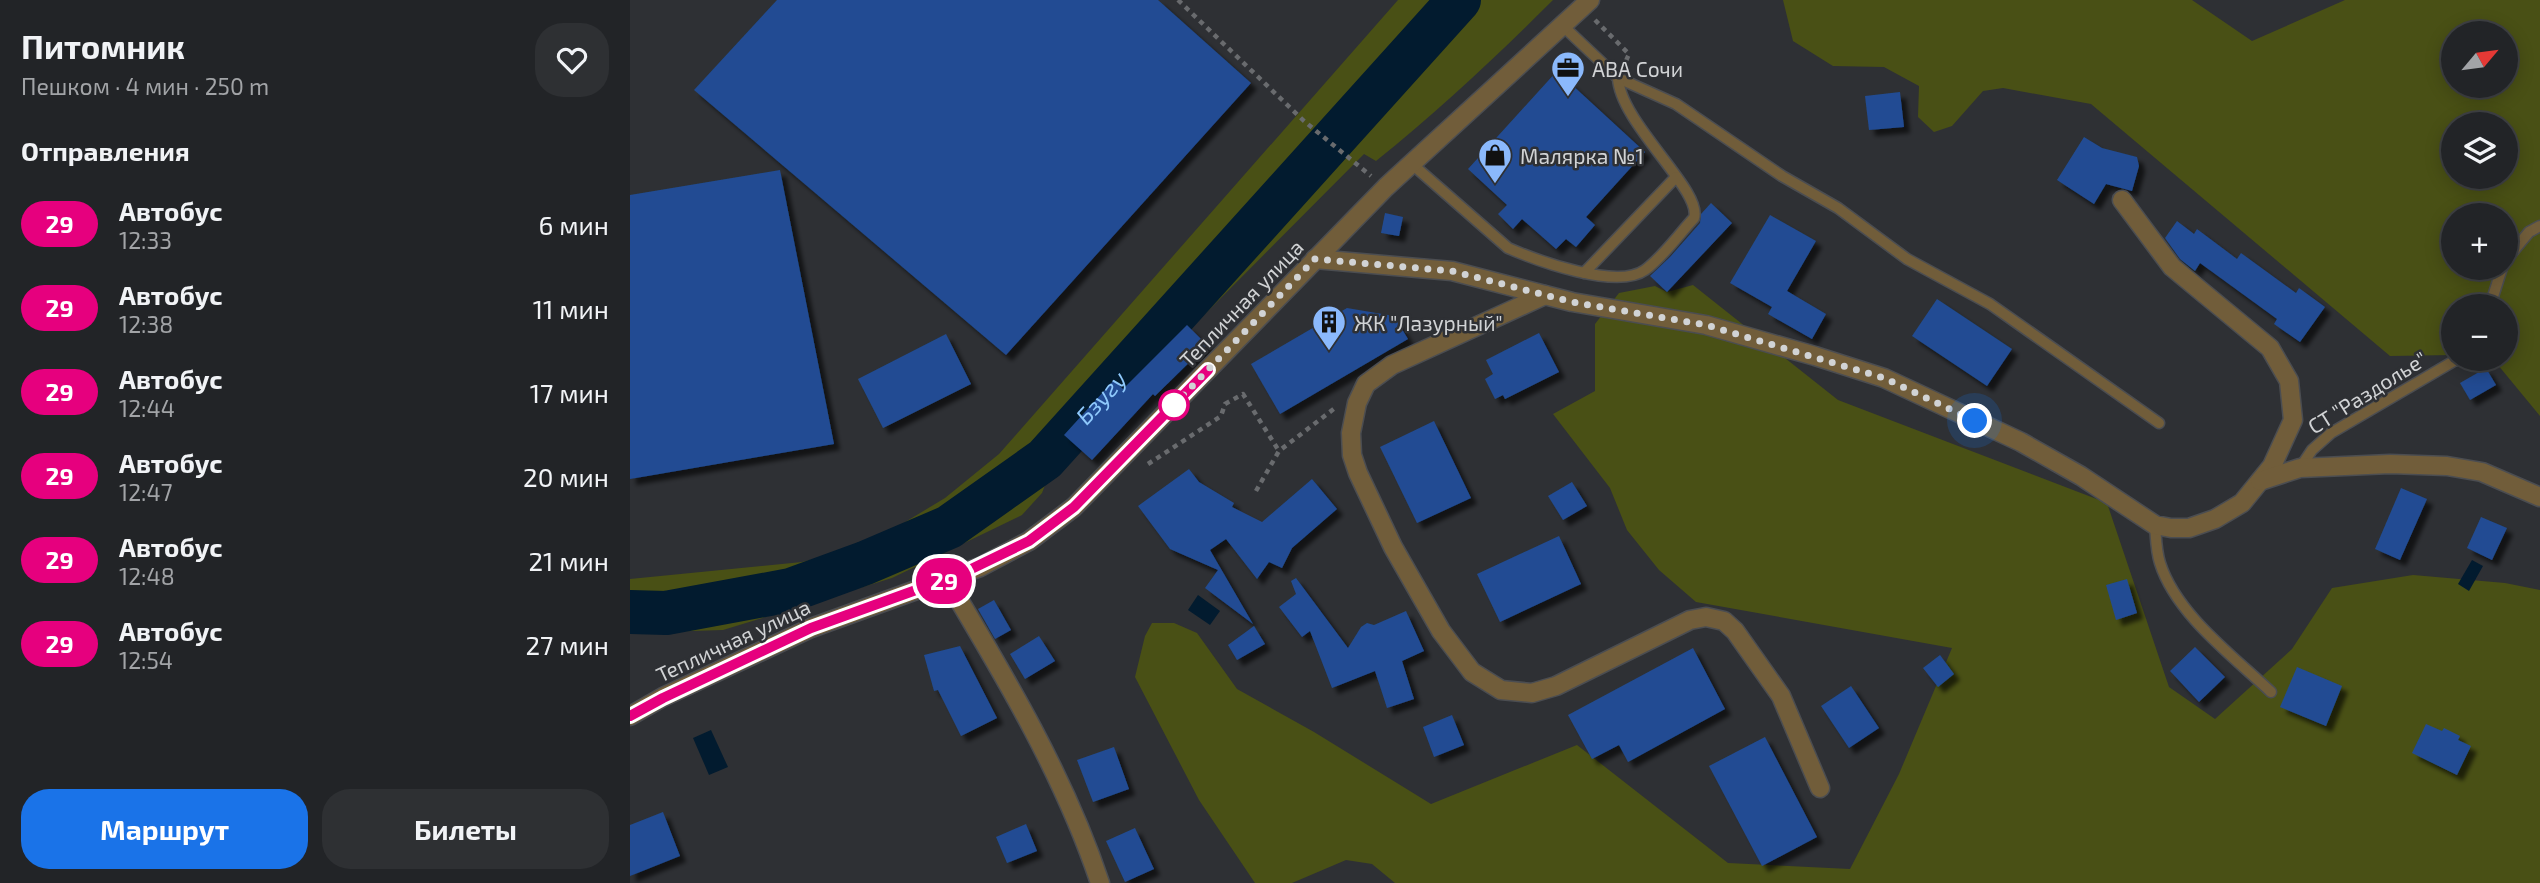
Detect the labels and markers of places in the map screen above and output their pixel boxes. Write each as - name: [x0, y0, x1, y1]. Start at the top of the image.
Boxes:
- office icon: АВА Сочи: [1549, 49, 1587, 98]
- place label: АВА Сочи: [1592, 56, 1683, 81]
- shop icon: Малярка №1: [1476, 136, 1514, 185]
- place label: Малярка №1: [1520, 143, 1644, 168]
- building icon: ЖК "Лазурный": [1310, 303, 1348, 352]
- place label: ЖК "Лазурный": [1354, 310, 1503, 336]
- unlabelled marker: [1159, 390, 1189, 420]

